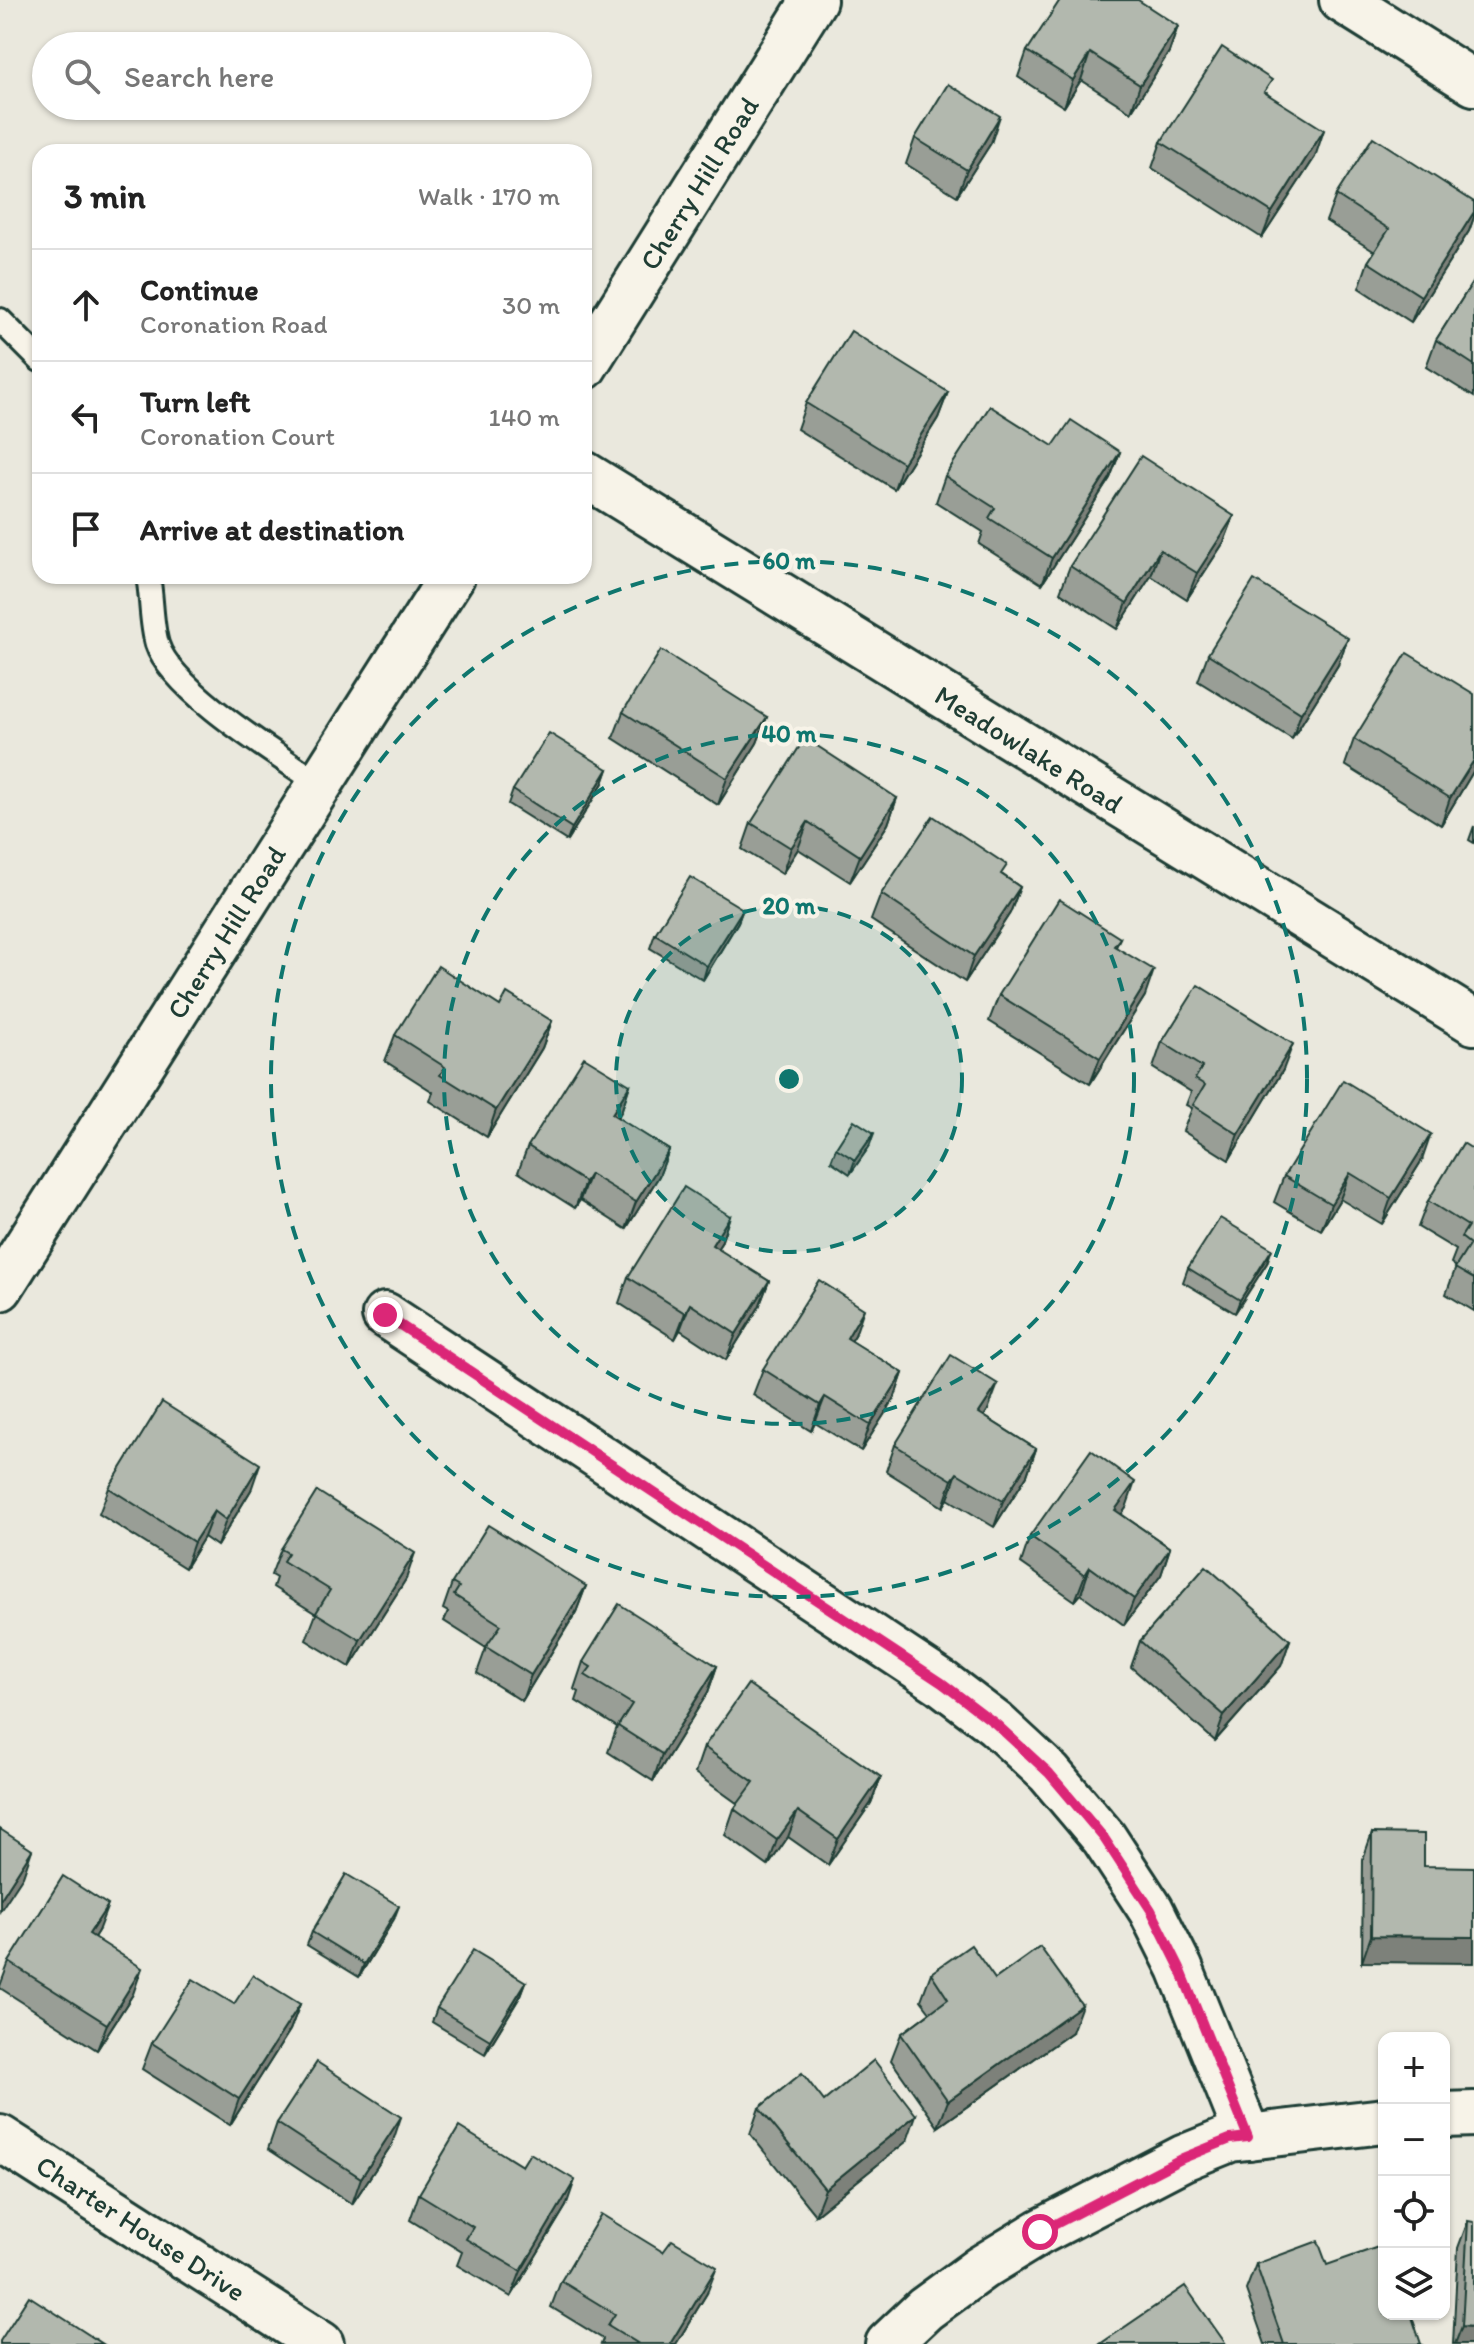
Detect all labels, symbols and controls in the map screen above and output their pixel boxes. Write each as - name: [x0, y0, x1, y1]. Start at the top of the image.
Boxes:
- search box: [32, 32, 592, 120]
- icon: search: [60, 54, 104, 98]
- text: Search here: [124, 58, 274, 95]
- street label: Cherry Hill Road: [632, 90, 766, 276]
- text: 3 min: [64, 176, 146, 217]
- text: Walk · 170 m: [418, 180, 560, 212]
- text: Continue: [140, 271, 259, 308]
- icon: ahead: [64, 283, 108, 327]
- text: 30 m: [502, 289, 560, 321]
- text: Coronation Road: [140, 308, 327, 340]
- text: Turn left: [140, 383, 251, 420]
- icon: left: [64, 395, 108, 439]
- text: 140 m: [489, 401, 560, 433]
- text: Coronation Court: [140, 420, 335, 452]
- icon: arrive: [64, 507, 108, 551]
- text: Arrive at destination: [140, 511, 404, 548]
- text: 60 m: [762, 546, 816, 575]
- street label: Meadowlake Road: [929, 678, 1129, 820]
- text: 40 m: [762, 719, 817, 748]
- street label: Cherry Hill Road: [159, 839, 293, 1025]
- text: 20 m: [763, 891, 816, 920]
- centre of rings: [775, 1065, 803, 1093]
- route end: [367, 1297, 403, 1333]
- map controls: [1378, 2032, 1450, 2320]
- button: +: [1378, 2032, 1450, 2104]
- button: −: [1378, 2104, 1450, 2176]
- street label: Charter House Drive: [30, 2148, 252, 2308]
- button: locate: [1378, 2176, 1450, 2248]
- route start: [1022, 2214, 1058, 2250]
- button: layers: [1378, 2248, 1450, 2320]

